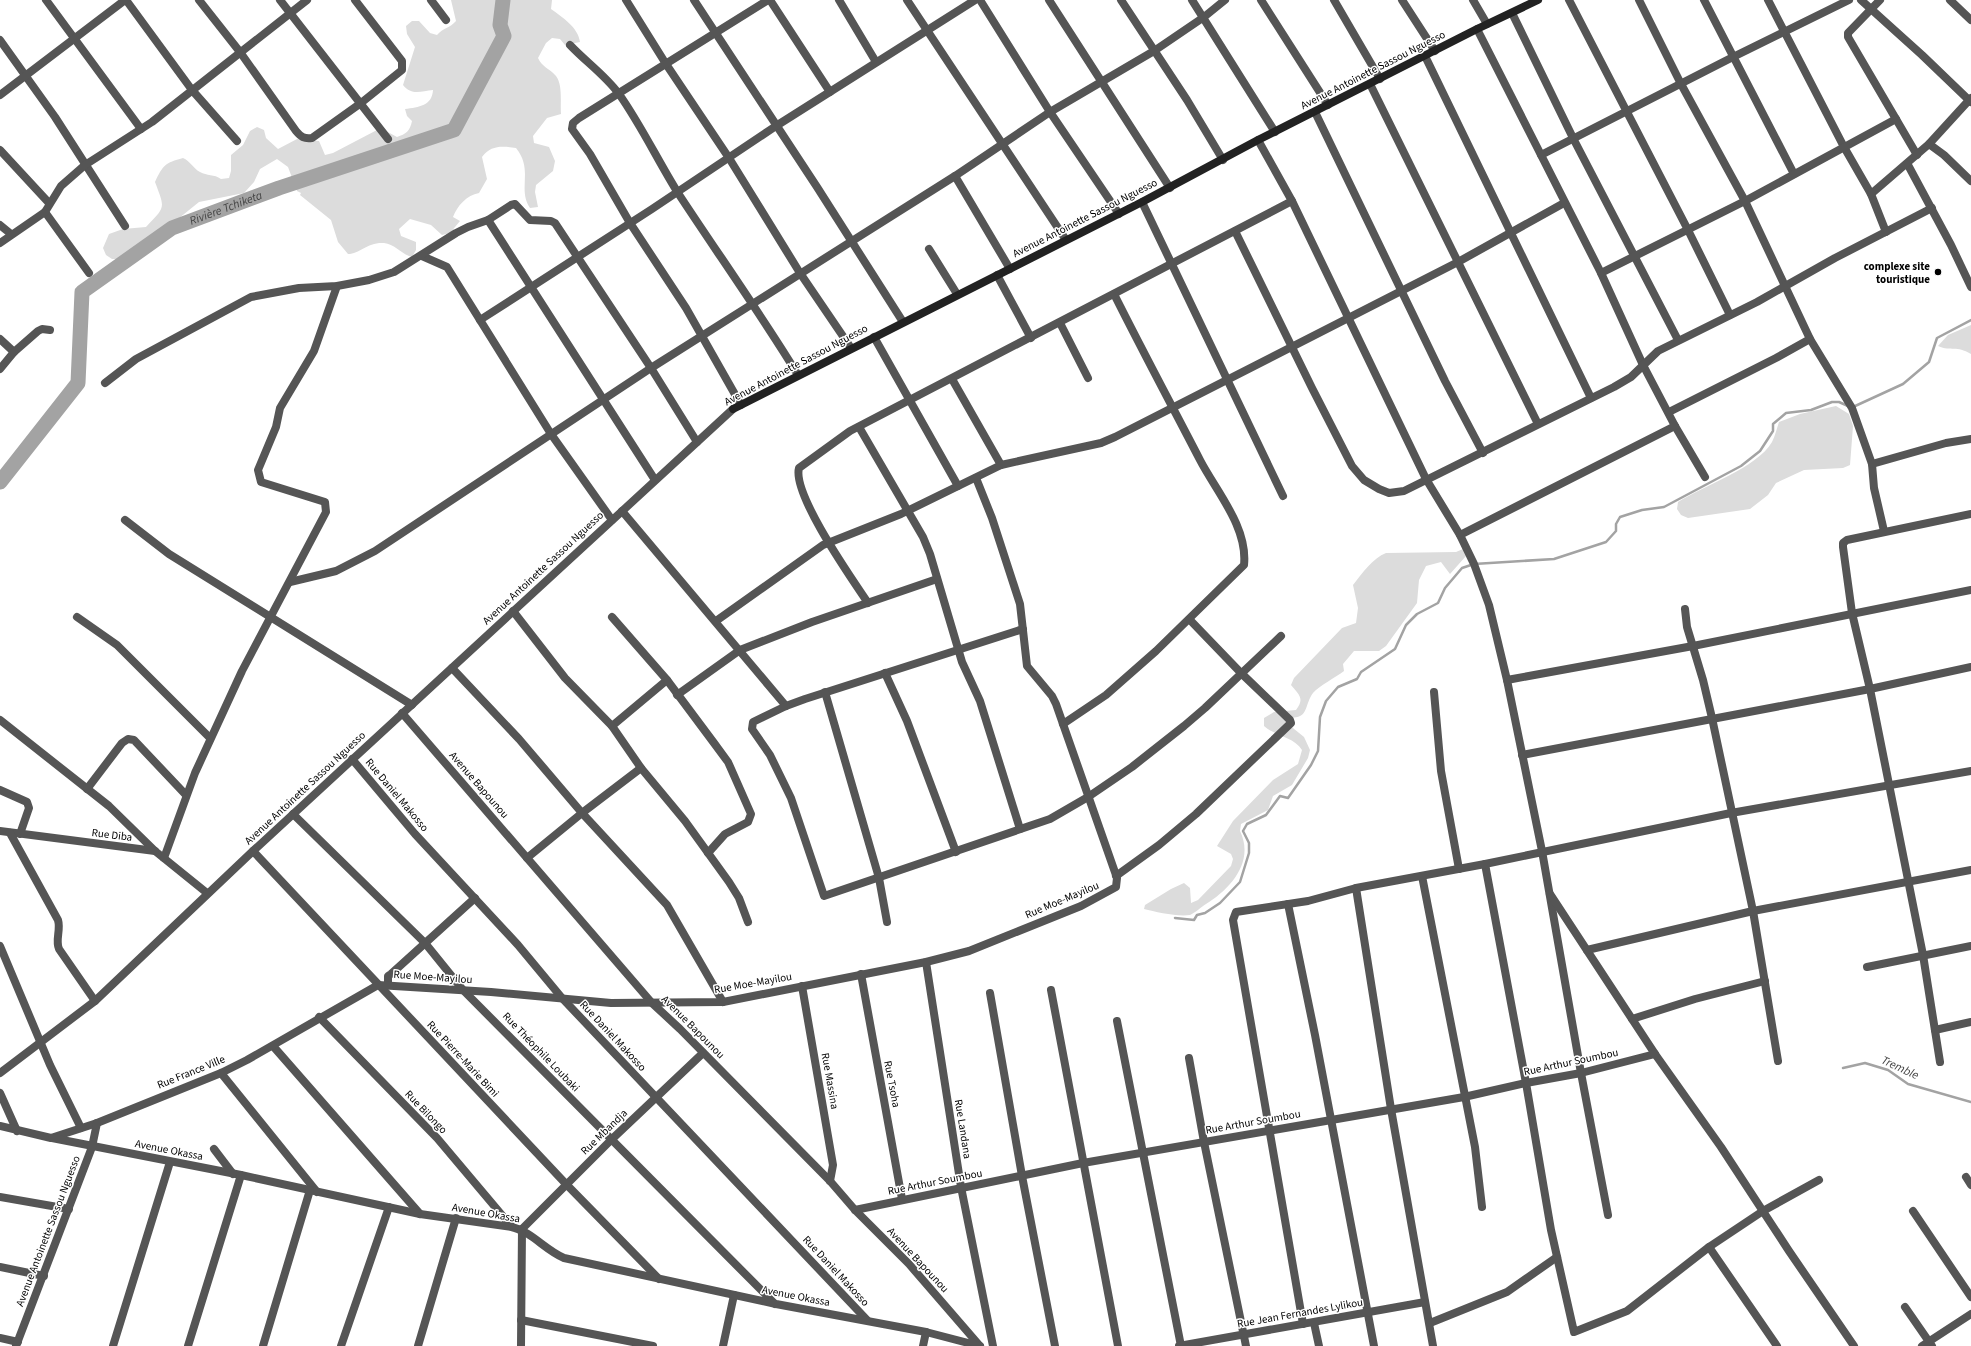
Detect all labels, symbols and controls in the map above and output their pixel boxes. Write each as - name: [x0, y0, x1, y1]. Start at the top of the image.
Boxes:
- street label: Avenue Antoinette Sassou Nguesso: [1298, 27, 1448, 113]
- street label: Avenue Antoinette Sassou Nguesso: [1010, 175, 1160, 261]
- water label: Rivière Tchiketa: [187, 186, 265, 229]
- place label: complexe site touristique: [1864, 259, 1930, 287]
- marker: complexe site touristique: [1933, 267, 1943, 277]
- street label: Avenue Antoinette Sassou Nguesso: [722, 321, 870, 409]
- street label: Avenue Antoinette Sassou Nguesso: [479, 508, 607, 628]
- street label: Avenue Antoinette Sassou Nguesso: [241, 728, 369, 848]
- street label: Avenue Bapounou: [446, 748, 512, 822]
- street label: Rue Daniel Makosso: [362, 755, 432, 835]
- street label: Rue Diba: [91, 825, 133, 845]
- street label: Rue Moe-Mayilou: [1023, 878, 1101, 922]
- street label: Rue Moe-Mayilou: [393, 967, 473, 987]
- street label: Rue Moe-Mayilou: [713, 969, 793, 997]
- street label: Avenue Bapounou: [658, 992, 728, 1062]
- street label: Rue Daniel Makosso: [576, 997, 650, 1075]
- street label: Rue Théophile Loubaki: [499, 1009, 583, 1095]
- street label: Rue Pierre-Marie Bimi: [424, 1017, 502, 1101]
- street label: Rue Arthur Soumbou: [1522, 1045, 1620, 1079]
- street label: Rue France Ville: [155, 1051, 228, 1092]
- street label: Rue Massina: [818, 1052, 842, 1110]
- water label: Tremble: [1878, 1052, 1922, 1084]
- street label: Rue Tsoha: [880, 1059, 904, 1109]
- street label: Rue Bilongo: [401, 1087, 451, 1137]
- street label: Rue Landana: [951, 1098, 975, 1160]
- street label: Rue Mbandja: [577, 1106, 631, 1158]
- street label: Rue Arthur Soumbou: [1204, 1106, 1302, 1138]
- street label: Avenue Okassa: [134, 1136, 204, 1164]
- street label: Avenue Antoinette Sassou Nguesso: [12, 1153, 84, 1309]
- street label: Rue Arthur Soumbou: [886, 1165, 984, 1199]
- street label: Avenue Okassa: [451, 1200, 521, 1226]
- street label: Avenue Bapounou: [884, 1224, 952, 1296]
- street label: Rue Daniel Makosso: [799, 1232, 873, 1310]
- street label: Avenue Okassa: [761, 1282, 831, 1310]
- street label: Rue Jean Fernandes Lylikou: [1236, 1295, 1364, 1331]

